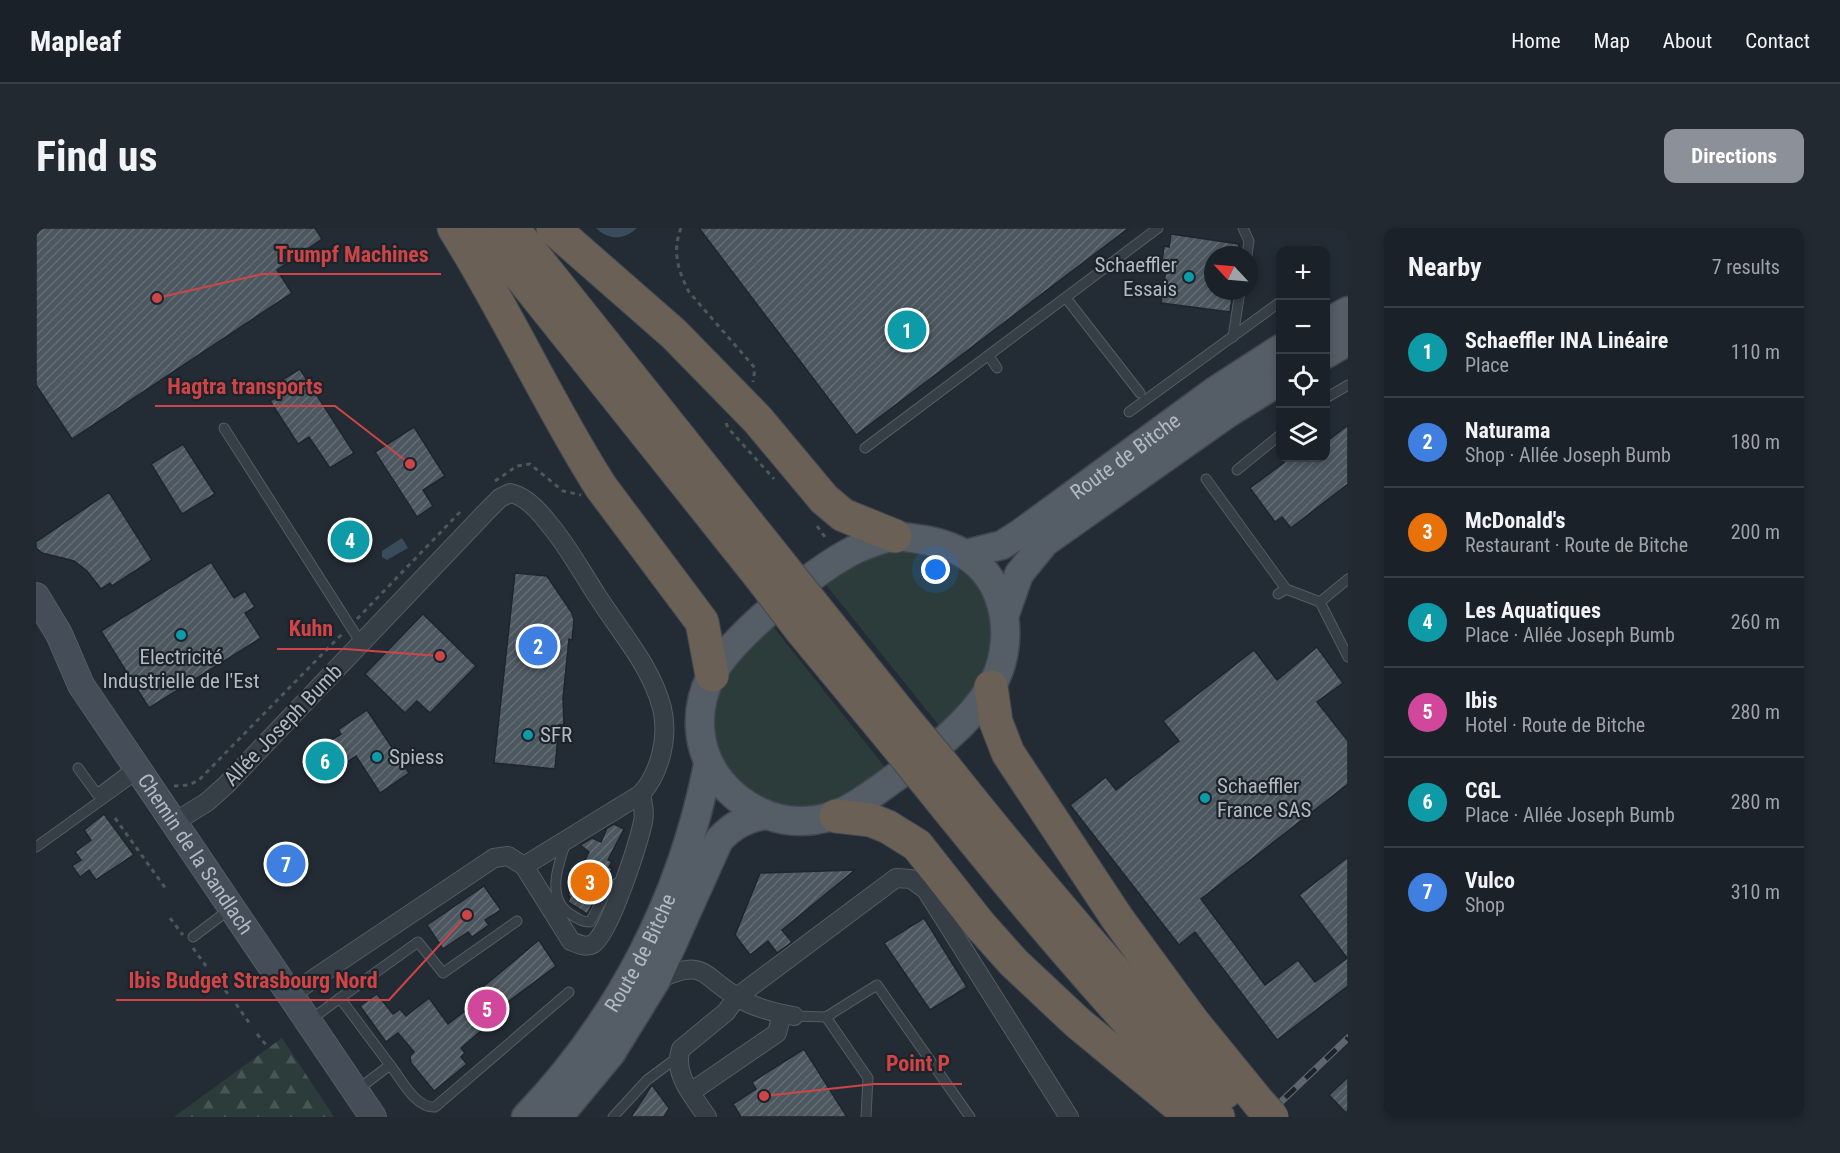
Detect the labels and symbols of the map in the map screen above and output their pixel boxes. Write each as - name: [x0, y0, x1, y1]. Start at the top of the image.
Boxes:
- callout: Trumpf Machines: [263, 234, 441, 274]
- text: Trumpf Machines: [275, 242, 429, 267]
- north arrow: [1204, 246, 1258, 300]
- place label: Schaeffler Essais: [1094, 253, 1177, 301]
- marker: Schaeffler Essais: [1182, 270, 1196, 284]
- pin: 1: [888, 308, 926, 352]
- callout: Hagtra transports: [155, 366, 335, 406]
- text: Hagtra transports: [167, 374, 323, 399]
- street label: Route de Bitche: [1066, 408, 1185, 505]
- pin: 4: [330, 518, 370, 562]
- your location: [921, 555, 950, 584]
- callout: Kuhn: [277, 609, 345, 649]
- text: Kuhn: [289, 616, 333, 641]
- pin: 2: [518, 624, 558, 668]
- marker: Electricité Industrielle de l'Est: [174, 628, 188, 642]
- place label: Electricité Industrielle de l'Est: [103, 645, 259, 693]
- street label: Allée Joseph Bumb: [219, 659, 347, 791]
- place label: SFR: [540, 723, 572, 747]
- marker: SFR: [521, 728, 535, 742]
- pin: 6: [306, 738, 344, 784]
- place label: Spiess: [389, 745, 444, 769]
- marker: Spiess: [370, 750, 384, 764]
- street label: Chemin de la Sandlach: [132, 769, 258, 939]
- place label: Schaeffler France SAS: [1217, 774, 1311, 822]
- marker: Schaeffler France SAS: [1198, 791, 1212, 805]
- pin: 7: [266, 842, 306, 886]
- pin: 3: [570, 860, 610, 904]
- street label: Route de Bitche: [600, 890, 681, 1017]
- callout: Ibis Budget Strasbourg Nord: [116, 960, 389, 1000]
- text: Ibis Budget Strasbourg Nord: [128, 968, 378, 993]
- pin: 5: [468, 986, 506, 1032]
- callout: Point P: [874, 1044, 962, 1084]
- text: Point P: [886, 1051, 950, 1076]

